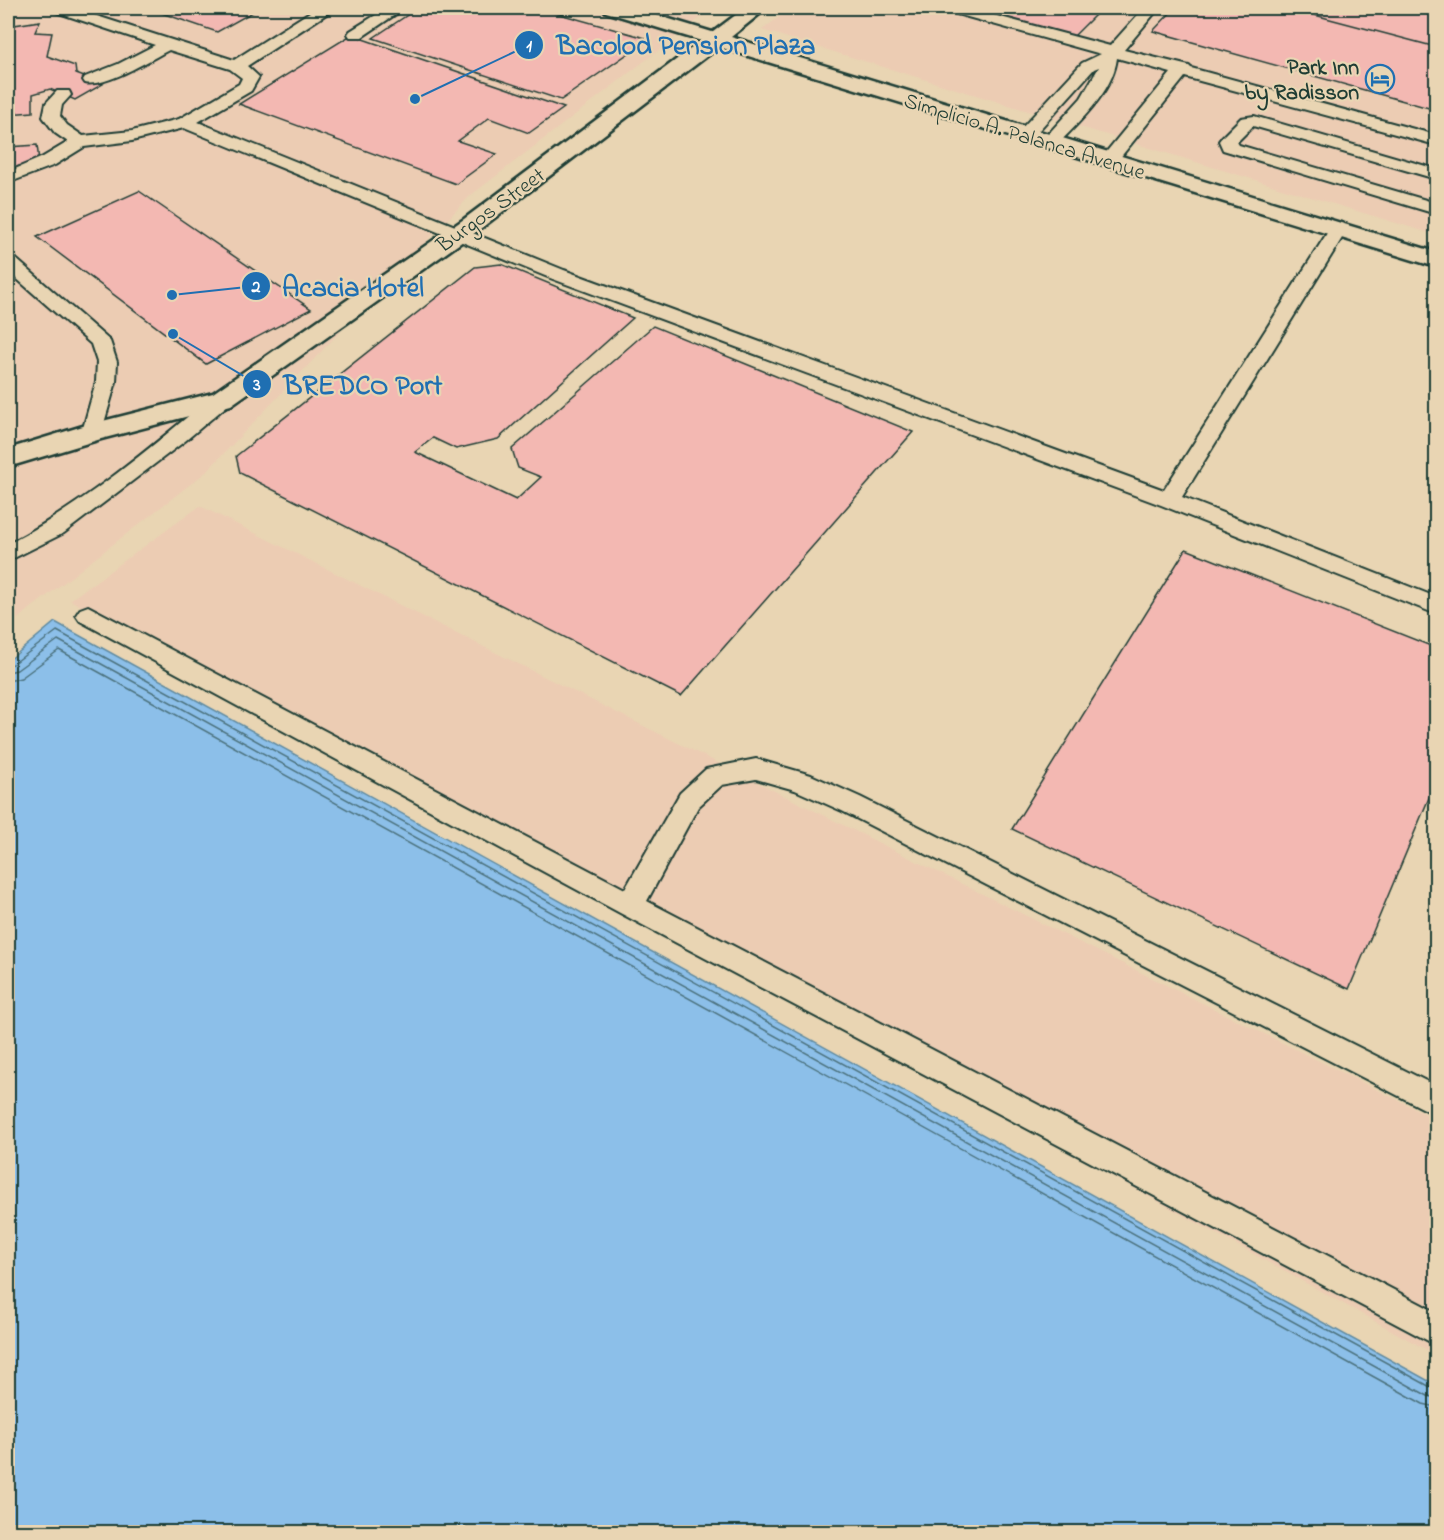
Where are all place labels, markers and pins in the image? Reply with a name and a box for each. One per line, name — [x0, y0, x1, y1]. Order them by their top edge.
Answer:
callout: Bacolod Pension Plaza — [514, 22, 827, 68]
place label: Park Inn by Radisson — [1245, 53, 1359, 111]
hotel icon: Park Inn by Radisson — [1364, 63, 1396, 95]
callout: Acacia Hotel — [241, 263, 436, 309]
callout: BREDCO Port — [242, 361, 455, 407]

